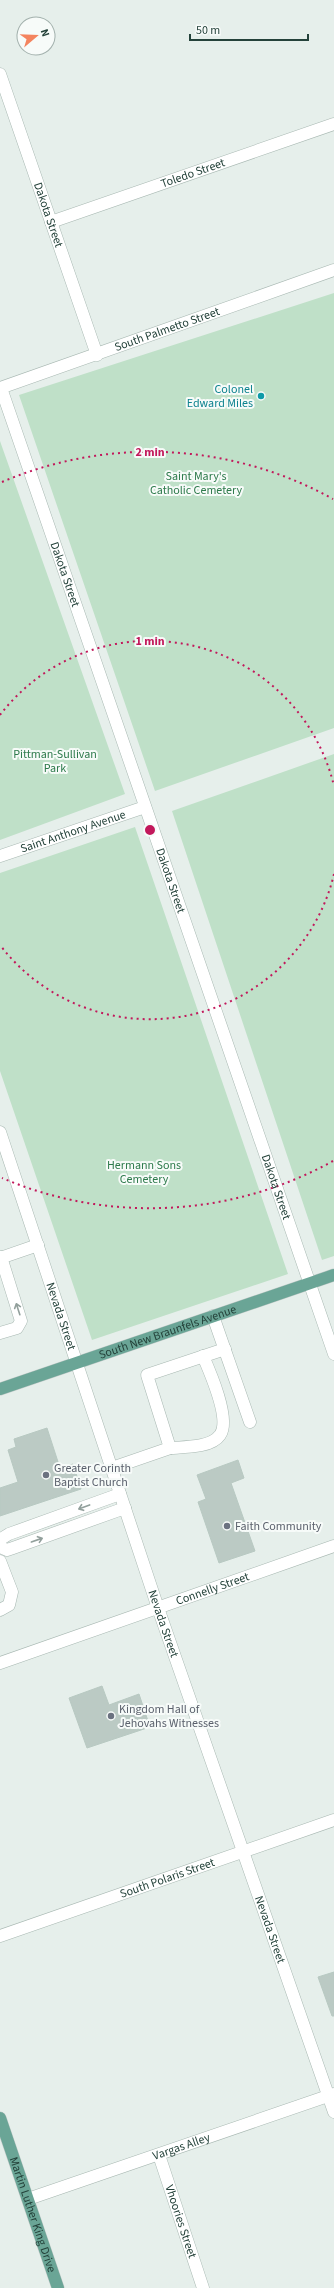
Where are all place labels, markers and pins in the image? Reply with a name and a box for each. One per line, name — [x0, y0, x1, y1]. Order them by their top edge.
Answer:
place label: Colonel Edward Miles — [187, 381, 253, 412]
marker: Colonel Edward Miles — [256, 391, 266, 401]
centre of rings — [143, 823, 157, 837]
place label: Greater Corinth Baptist Church — [54, 1460, 131, 1491]
marker: Greater Corinth Baptist Church — [41, 1470, 51, 1480]
place label: Faith Community — [235, 1518, 322, 1535]
marker: Faith Community — [222, 1521, 232, 1531]
place label: Kingdom Hall of Jehovahs Witnesses — [119, 1701, 219, 1732]
marker: Kingdom Hall of Jehovahs Witnesses — [106, 1711, 116, 1721]

